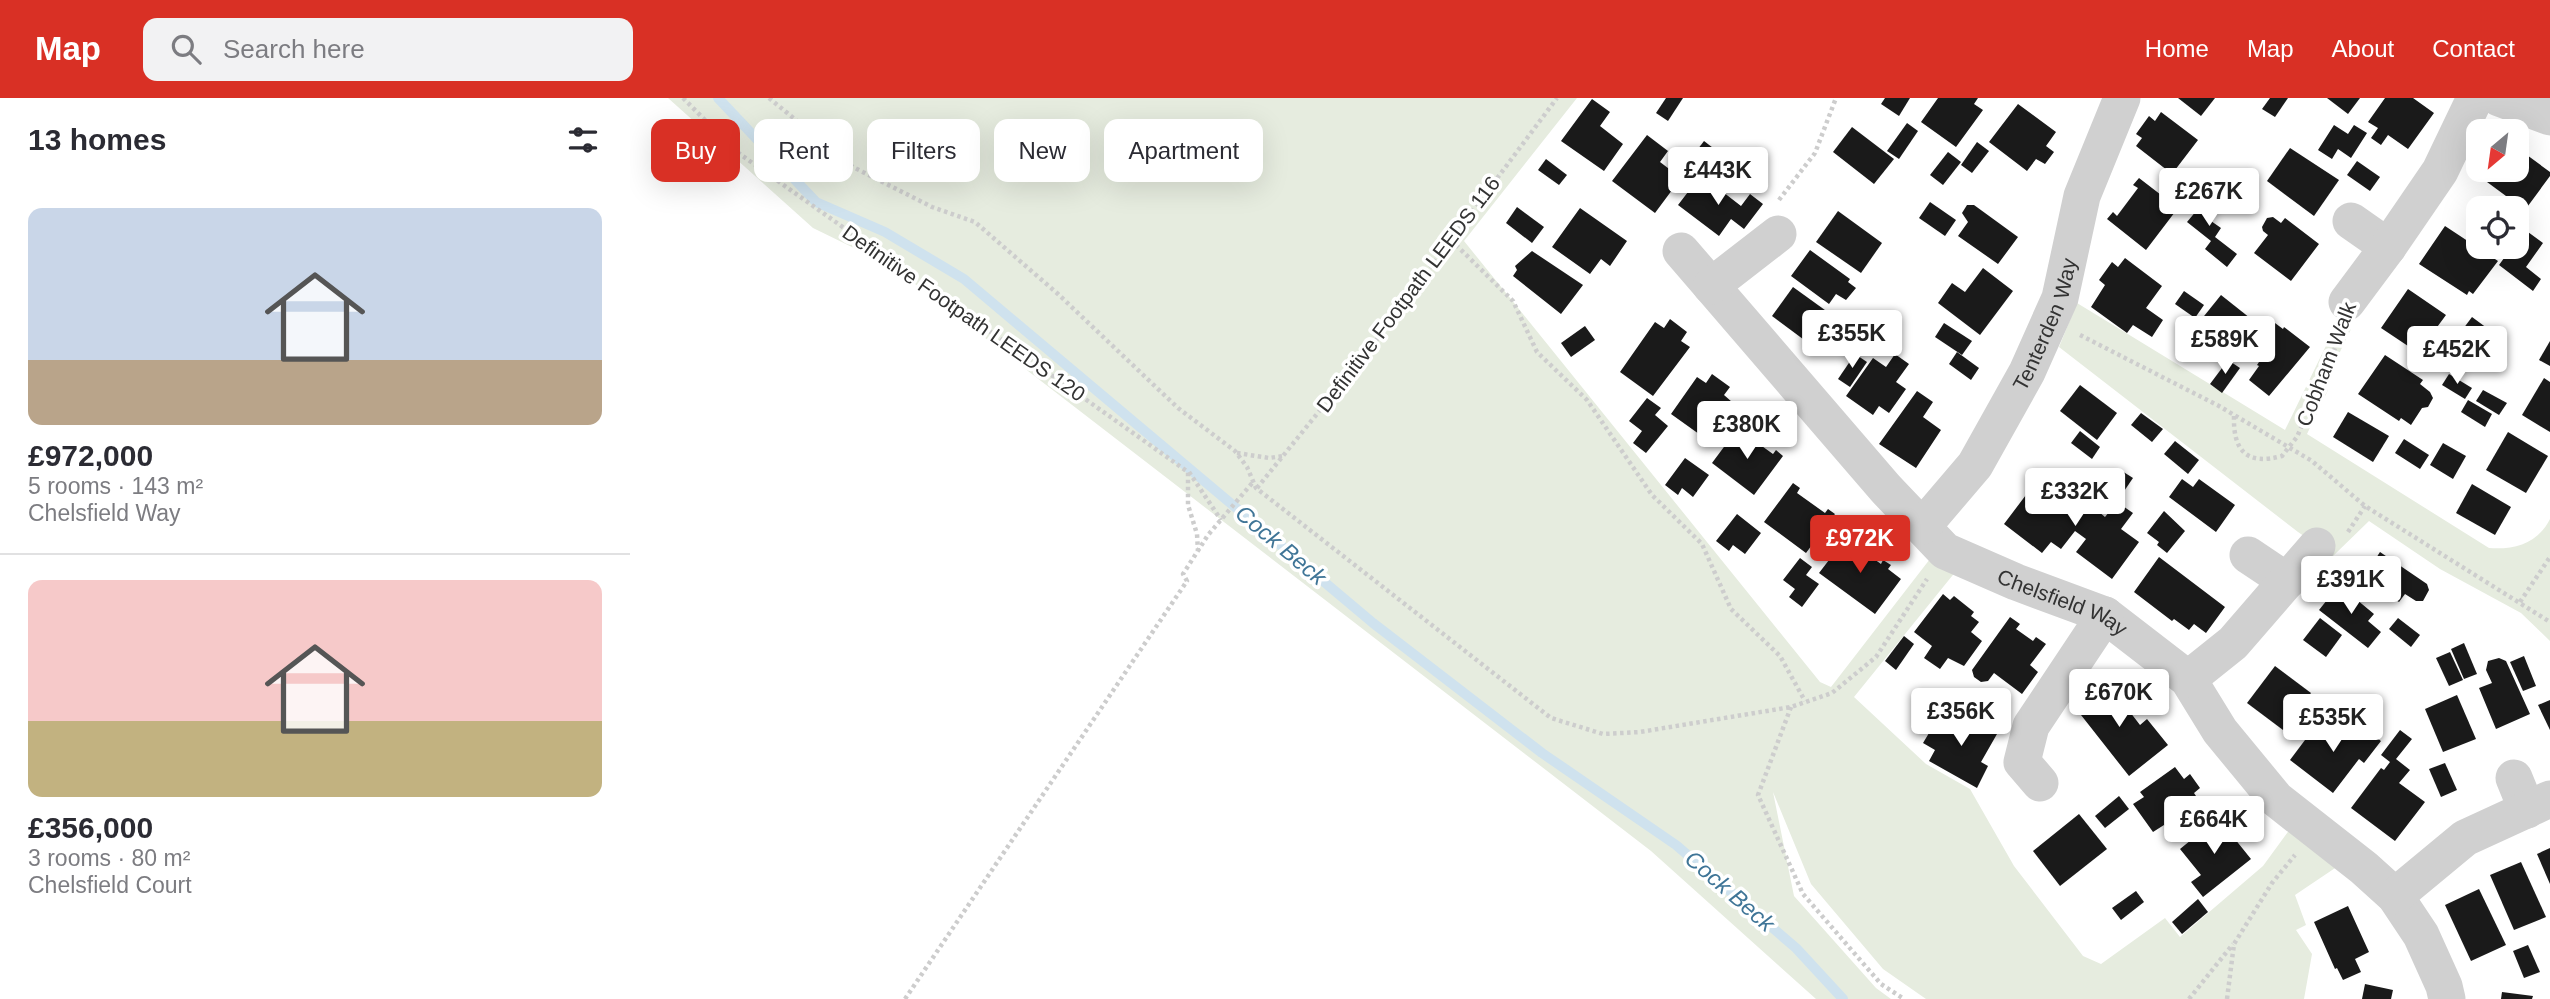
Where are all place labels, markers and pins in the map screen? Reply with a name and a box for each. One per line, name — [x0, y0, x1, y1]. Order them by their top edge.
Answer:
pin: £443K — [1669, 148, 1767, 207]
pin: £267K — [2160, 169, 2258, 228]
pin: £355K — [1803, 310, 1901, 370]
pin: £589K — [2176, 316, 2274, 376]
pin: £452K — [2408, 327, 2506, 386]
pin: £380K — [1698, 402, 1796, 461]
pin: £332K — [2026, 468, 2124, 528]
pin: £972K — [1811, 516, 1909, 575]
pin: £391K — [2302, 556, 2400, 616]
pin: £670K — [2070, 670, 2168, 729]
pin: £356K — [1912, 688, 2010, 748]
pin: £535K — [2284, 694, 2382, 754]
pin: £664K — [2165, 796, 2263, 856]

